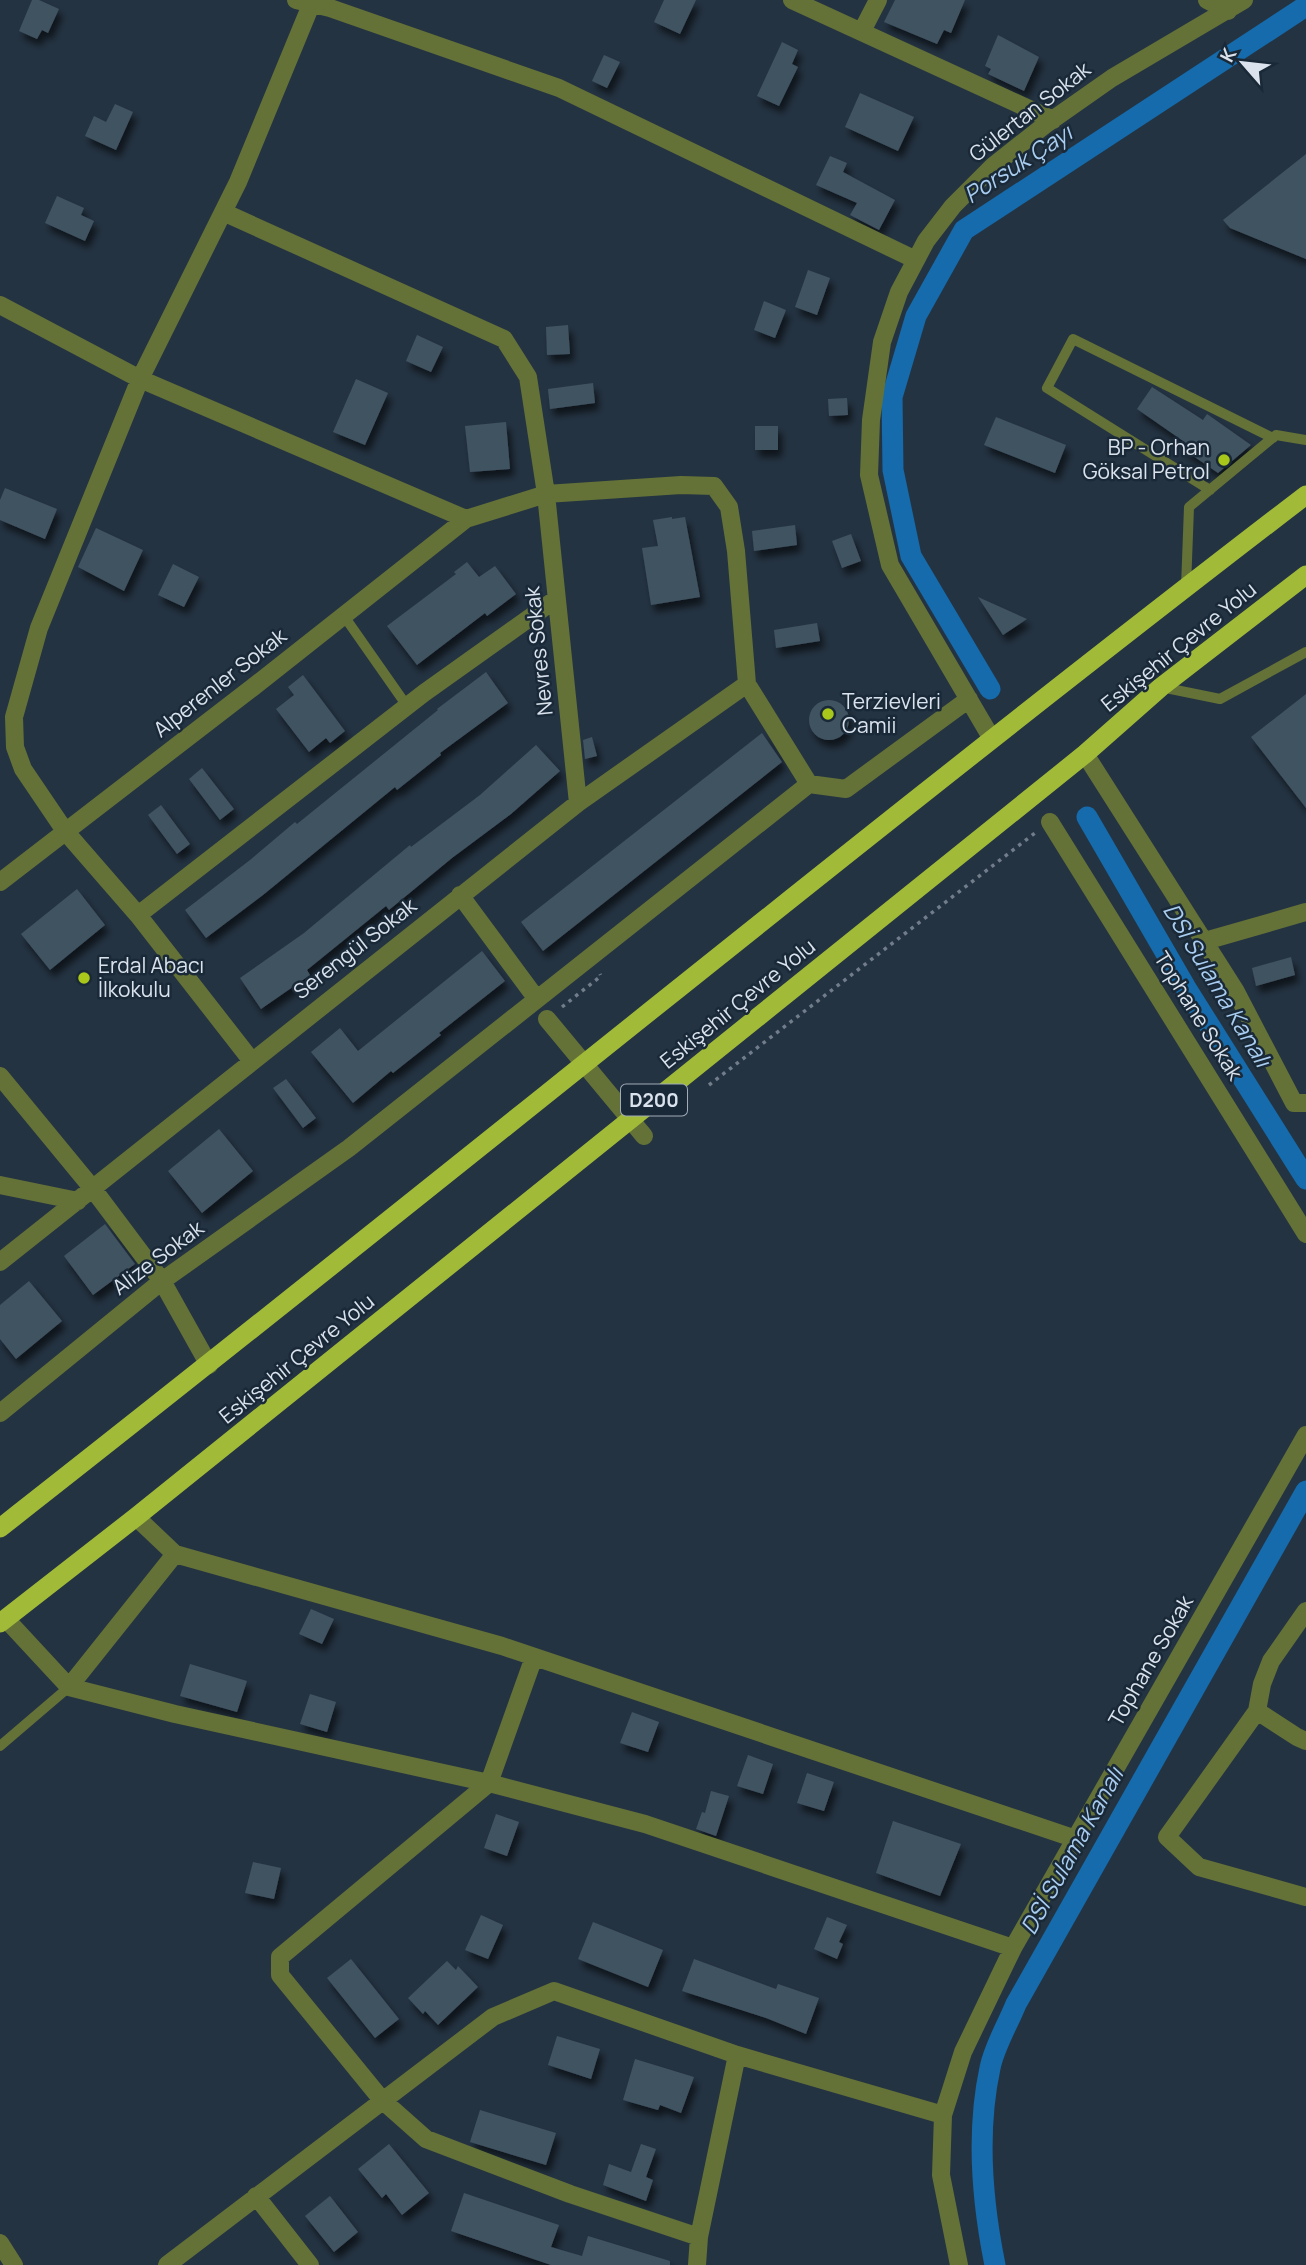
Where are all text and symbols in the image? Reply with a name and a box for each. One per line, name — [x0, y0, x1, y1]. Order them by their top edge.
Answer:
north arrow — [1208, 28, 1278, 98]
text: K — [1214, 43, 1243, 67]
street label: Gülertan Sokak — [963, 55, 1096, 167]
water label: Porsuk Çayı — [957, 115, 1079, 210]
place label: BP - Orhan Göksal Petrol — [1083, 433, 1210, 485]
marker: BP - Orhan Göksal Petrol — [1216, 452, 1232, 468]
street label: Eskişehir Çevre Yolu — [1095, 575, 1262, 718]
street label: Nevres Sokak — [517, 585, 559, 717]
street label: Alperenler Sokak — [147, 621, 292, 743]
place label: Terzievleri Camii — [842, 687, 941, 739]
marker: Terzievleri Camii — [820, 706, 836, 722]
street label: Serengül Sokak — [287, 891, 422, 1005]
water label: DSİ Sulama Kanalı — [1156, 896, 1280, 1074]
street label: Eskişehir Çevre Yolu — [654, 932, 821, 1075]
street label: Tophane Sokak — [1148, 946, 1250, 1086]
place label: Erdal Abacı İlkokulu — [98, 951, 204, 1003]
marker: Erdal Abacı İlkokulu — [76, 970, 92, 986]
road number: D200 — [621, 1084, 687, 1116]
street label: Alize Sokak — [106, 1213, 209, 1301]
street label: Eskişehir Çevre Yolu — [213, 1287, 380, 1430]
street label: Tophane Sokak — [1101, 1590, 1199, 1731]
water label: DSİ Sulama Kanalı — [1012, 1760, 1131, 1940]

